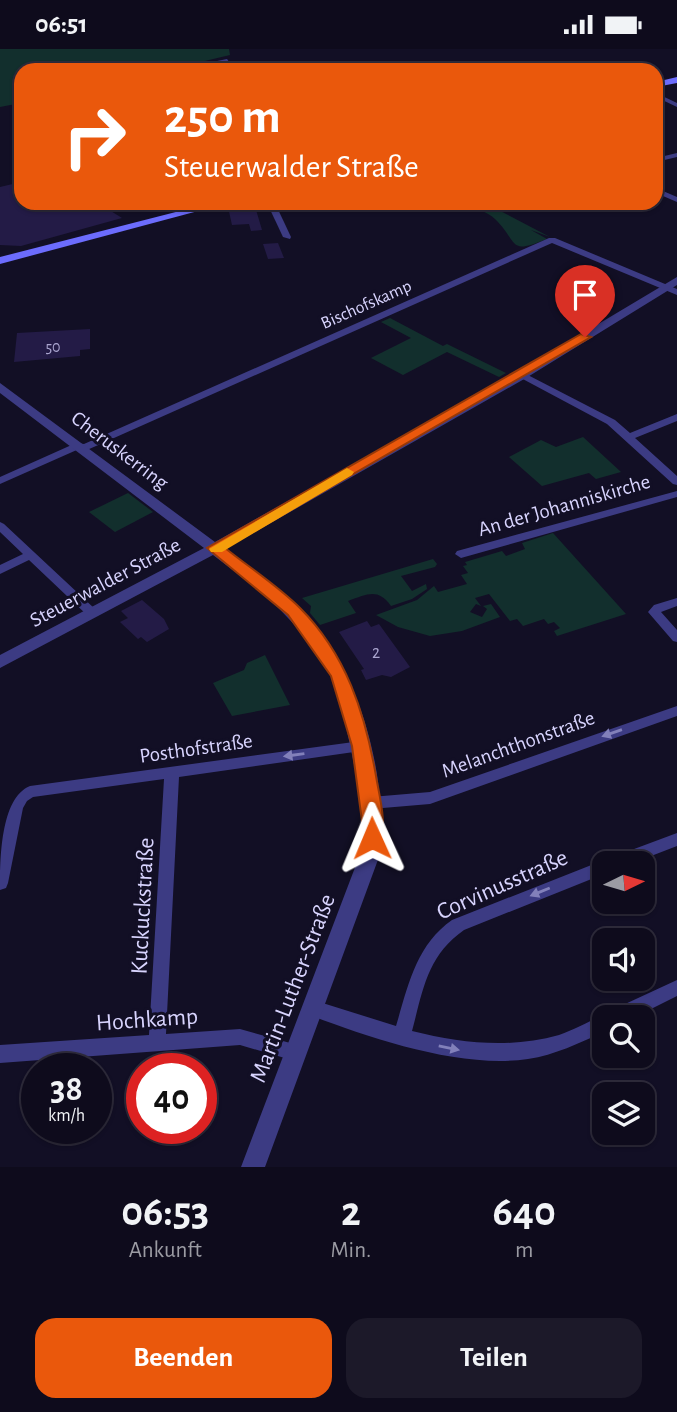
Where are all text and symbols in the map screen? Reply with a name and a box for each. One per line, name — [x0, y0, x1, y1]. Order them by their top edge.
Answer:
text: 06:51 — [35, 11, 88, 37]
icon: right — [49, 91, 140, 182]
text: 250 m — [164, 93, 281, 142]
text: Steuerwalder Straße — [164, 151, 419, 183]
pin — [555, 265, 615, 337]
icon: arrive — [566, 276, 604, 314]
street label: Bischofskamp — [318, 277, 414, 333]
house number: 50 — [45, 339, 61, 355]
street label: Cheruskerring — [67, 407, 173, 494]
street label: An der Johanniskirche — [476, 471, 653, 540]
street label: Steuerwalder Straße — [27, 534, 184, 631]
house number: 2 — [372, 644, 380, 662]
street label: Melanchthonstraße — [439, 707, 597, 782]
one-way arrow — [602, 728, 623, 739]
street label: Posthofstraße — [138, 730, 254, 767]
one-way arrow — [283, 750, 305, 761]
position arrow — [335, 801, 409, 875]
street label: Kuckuckstraße — [127, 837, 159, 975]
street label: Corvinusstraße — [433, 845, 571, 924]
north arrow — [592, 851, 654, 913]
map controls — [592, 851, 655, 1145]
one-way arrow — [530, 887, 551, 898]
street label: Martin-Luther-Straße — [246, 891, 340, 1086]
button: sound — [592, 928, 655, 991]
street label: Hochkamp — [95, 1004, 199, 1036]
button: search — [592, 1005, 655, 1068]
one-way arrow — [438, 1043, 460, 1054]
speed limit sign: 40 — [126, 1053, 217, 1144]
text: 38 — [50, 1072, 83, 1107]
button: layers — [592, 1082, 655, 1145]
text: km/h — [48, 1107, 85, 1125]
text: 06:53 — [121, 1191, 209, 1233]
text: 2 — [341, 1191, 361, 1233]
text: 640 — [492, 1191, 556, 1233]
text: Ankunft — [129, 1239, 202, 1262]
text: Min. — [330, 1239, 371, 1262]
text: m — [515, 1239, 533, 1262]
button: Beenden — [35, 1318, 332, 1398]
button: Teilen — [346, 1318, 642, 1398]

